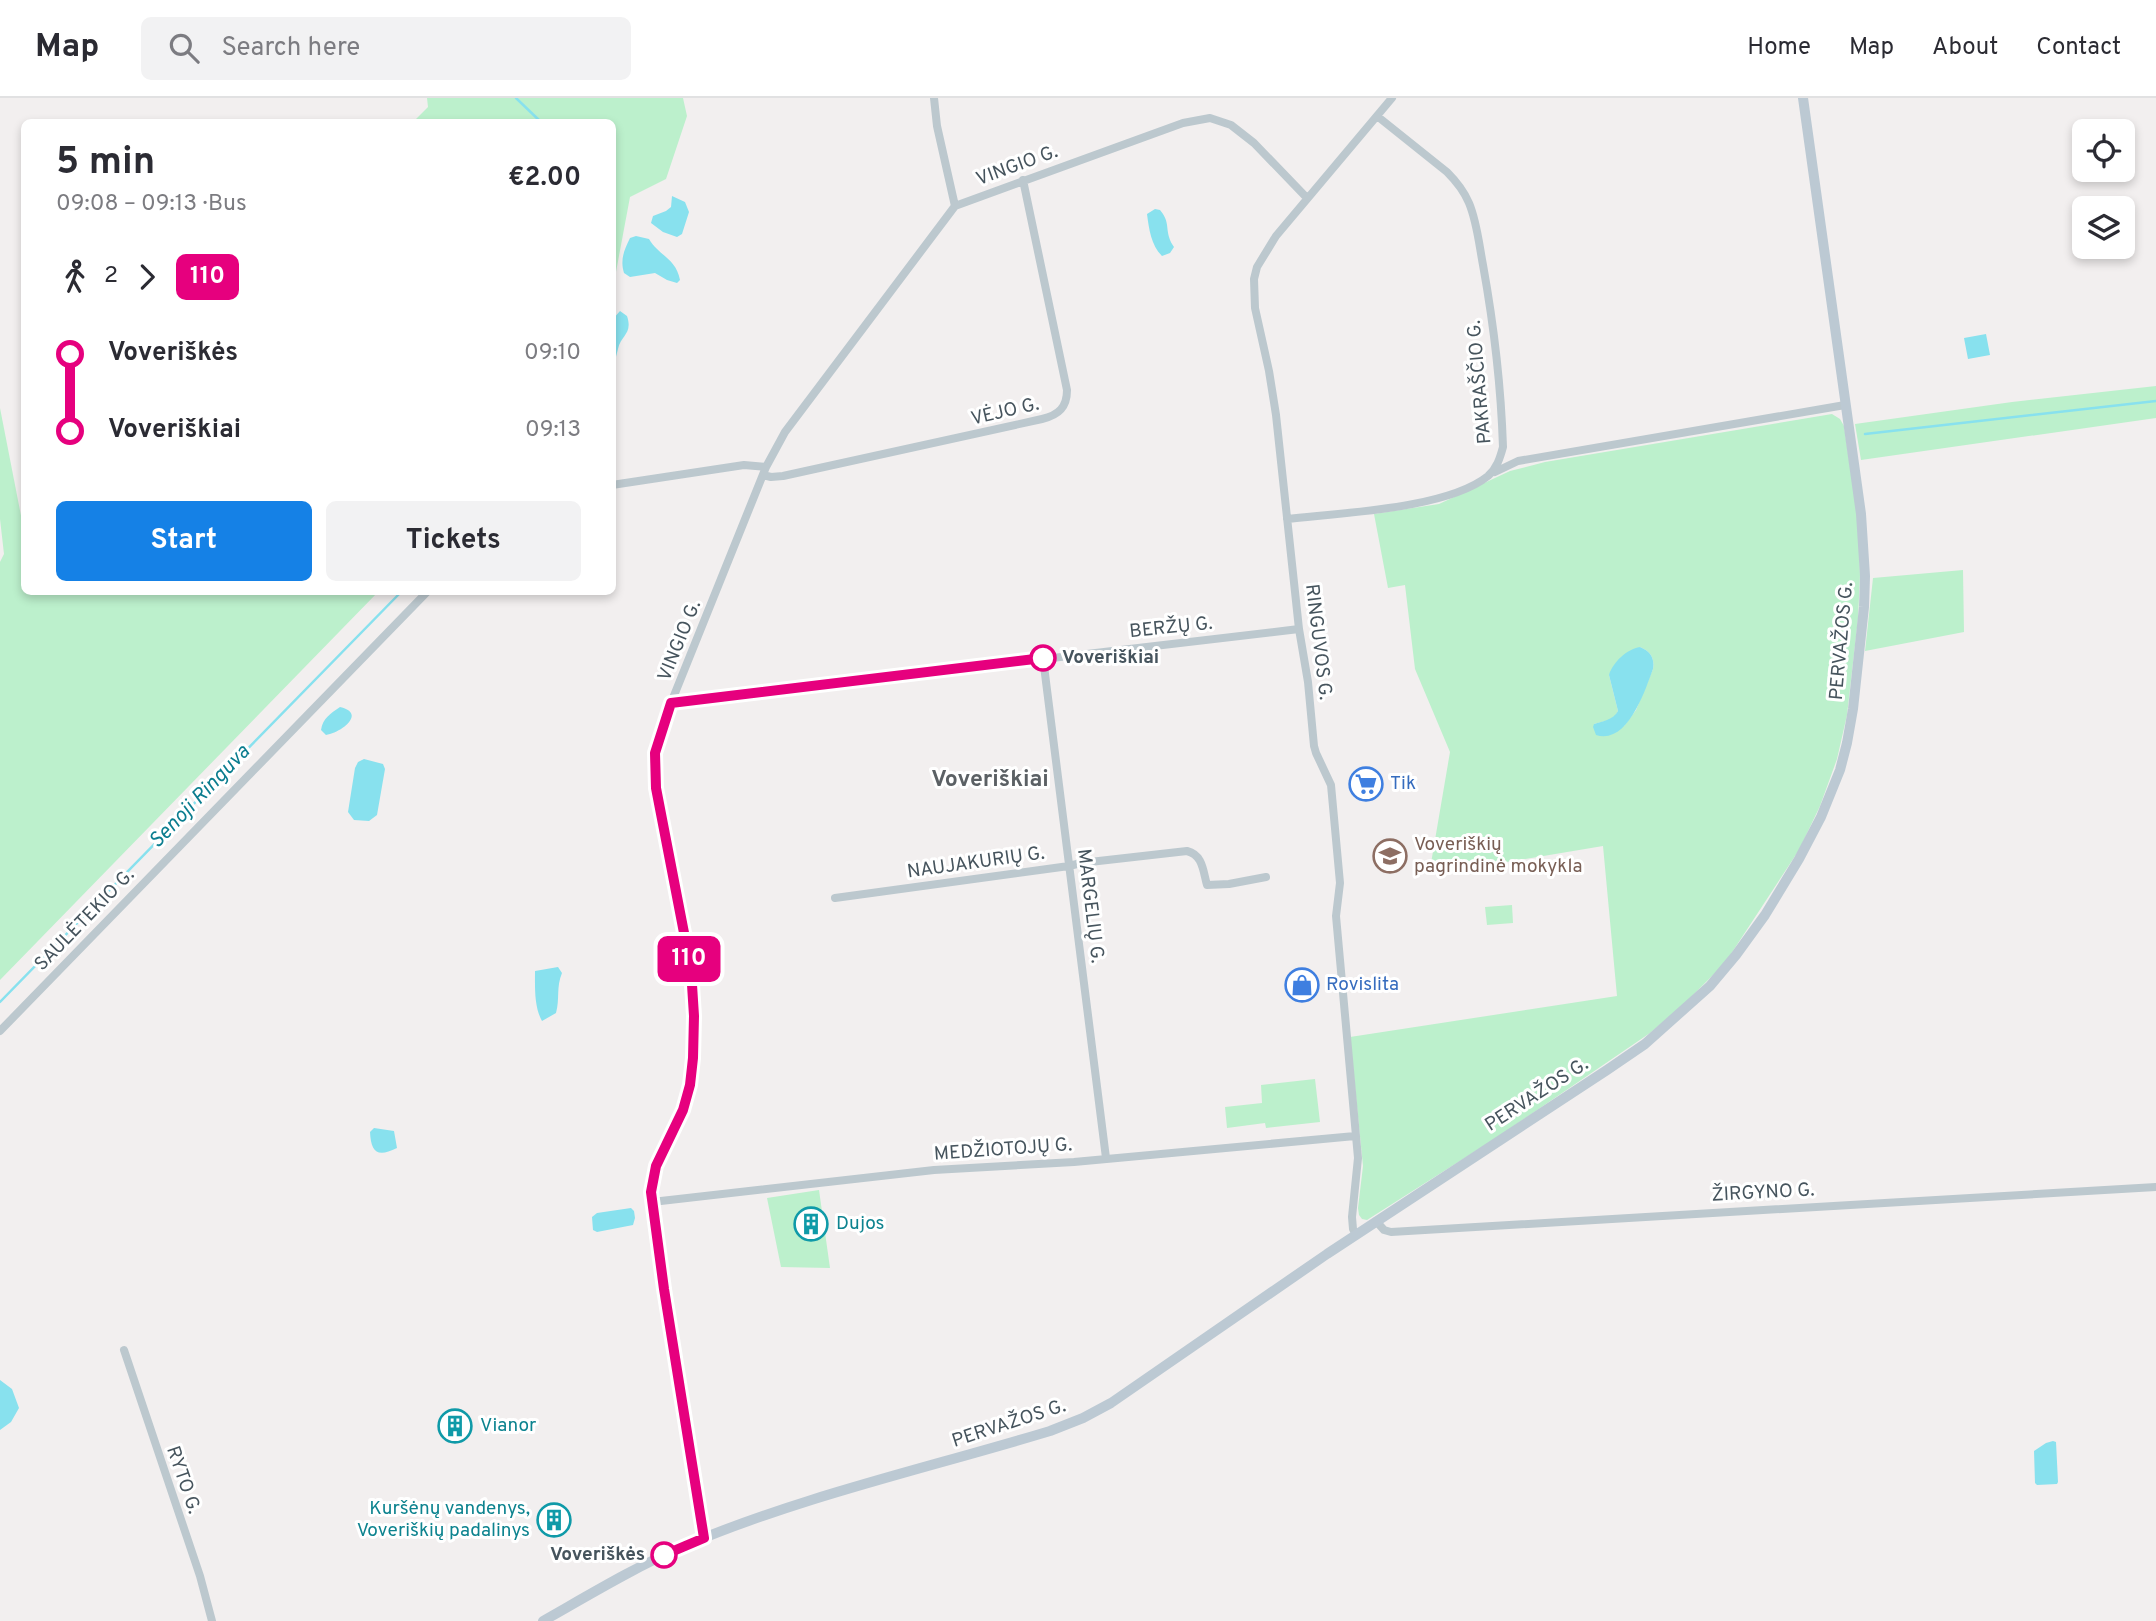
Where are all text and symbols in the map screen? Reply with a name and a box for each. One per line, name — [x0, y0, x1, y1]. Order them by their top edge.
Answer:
search box — [141, 17, 631, 80]
text: Map — [35, 27, 99, 69]
icon: search — [165, 29, 203, 67]
text: Search here — [221, 32, 360, 65]
text: Home — [1747, 33, 1811, 63]
text: Map — [1849, 33, 1894, 63]
text: About — [1932, 33, 1998, 63]
text: Contact — [2036, 33, 2121, 63]
map controls — [2072, 119, 2135, 259]
button: locate — [2072, 119, 2135, 182]
text: 5 min — [56, 139, 155, 188]
street label: VINGIO G. — [973, 140, 1061, 192]
text: €2.00 — [508, 162, 581, 195]
text: 09:08 – 09:13 · Bus — [56, 190, 247, 219]
button: layers — [2072, 196, 2135, 259]
icon: walk — [56, 258, 94, 296]
icon: forward — [128, 258, 166, 296]
text: 2 — [104, 262, 118, 291]
text: 110 — [190, 262, 225, 292]
street label: PAKRAŠČIO G. — [1462, 319, 1497, 445]
text: Voveriškės — [108, 337, 238, 370]
text: 09:10 — [524, 339, 581, 368]
street label: VĖJO G. — [968, 392, 1041, 431]
text: Voveriškiai — [108, 414, 241, 447]
text: 09:13 — [525, 416, 581, 445]
button: Start — [56, 501, 312, 581]
button: Tickets — [326, 501, 581, 581]
street label: PERVAŽOS G. — [1824, 581, 1859, 701]
street label: RINGUVOS G. — [1299, 583, 1337, 701]
street label: VINGIO G. — [653, 597, 707, 685]
street label: BERŽŲ G. — [1128, 611, 1214, 644]
marker: Voveriškiai — [1030, 645, 1056, 671]
place label: Voveriškiai — [1062, 646, 1159, 670]
water label: Senoji Ringuva — [144, 739, 256, 855]
supermarket icon: Tik — [1347, 765, 1385, 803]
district label: Voveriškiai — [931, 766, 1049, 795]
place label: Tik — [1390, 772, 1416, 796]
place label: Voveriškių pagrindinė mokykla — [1414, 833, 1582, 879]
school or university icon: Voveriškių pagrindinė mokykla — [1371, 837, 1409, 875]
street label: NAUJAKURIŲ G. — [906, 841, 1046, 885]
street label: MARGELIŲ G. — [1071, 847, 1109, 965]
street label: SAULĖTEKIO G. — [29, 863, 140, 976]
line badge: 110 — [649, 936, 729, 982]
text: 110 — [672, 944, 706, 974]
shop icon: Rovislita — [1283, 966, 1321, 1004]
place label: Rovislita — [1326, 973, 1399, 997]
street label: PERVAŽOS G. — [1480, 1052, 1593, 1137]
street label: MEDŽIOTOJŲ G. — [933, 1132, 1073, 1167]
street label: ŽIRGYNO G. — [1711, 1177, 1815, 1208]
building icon: Dujos — [792, 1205, 830, 1243]
place label: Dujos — [836, 1212, 884, 1236]
street label: PERVAŽOS G. — [949, 1393, 1069, 1454]
building icon: Vianor — [436, 1407, 474, 1445]
place label: Vianor — [480, 1414, 537, 1438]
street label: RYTO G. — [160, 1443, 206, 1517]
place label: Kuršėnų vandenys, Voveriškių padalinys — [357, 1497, 530, 1543]
building icon: Kuršėnų vandenys, Voveriškių padalinys — [535, 1501, 573, 1539]
marker: Voveriškės — [651, 1542, 677, 1568]
place label: Voveriškės — [550, 1543, 645, 1567]

